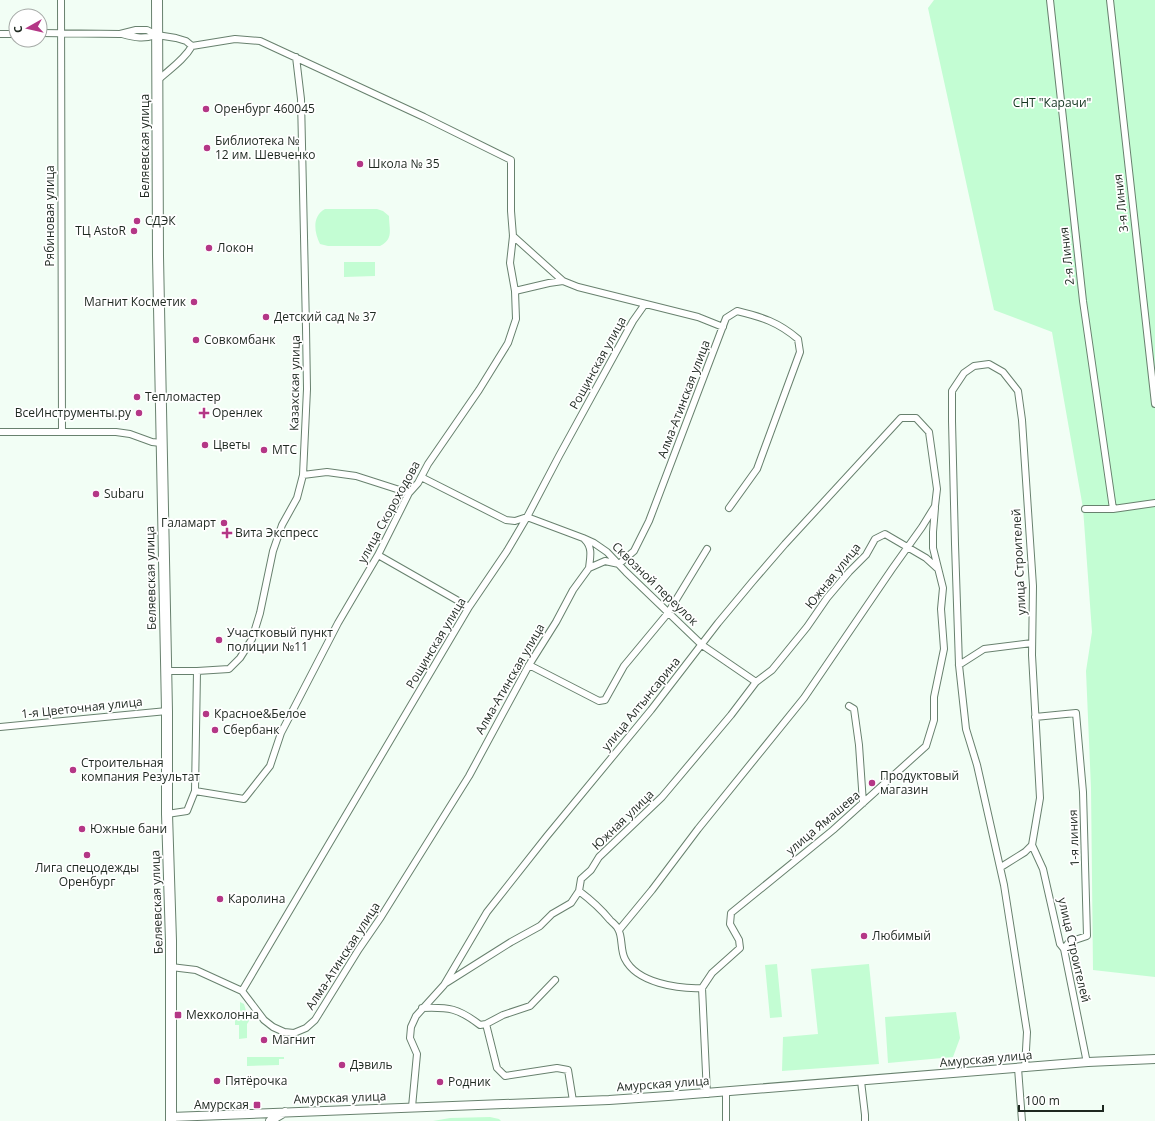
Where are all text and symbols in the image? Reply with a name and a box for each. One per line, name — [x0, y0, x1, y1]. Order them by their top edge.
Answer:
north arrow — [8, 8, 48, 48]
text: С — [10, 25, 26, 34]
street label: Беляевская улица — [136, 94, 153, 198]
park label: СНТ "Карачи" — [1013, 94, 1091, 111]
place label: Оренбург 460045 — [214, 100, 315, 117]
marker: Оренбург 460045 — [201, 104, 211, 114]
place label: Библиотека № 12 им. Шевченко — [215, 132, 316, 163]
marker: Библиотека № 12 им. Шевченко — [202, 143, 212, 153]
place label: Школа № 35 — [368, 155, 440, 172]
marker: Школа № 35 — [355, 159, 365, 169]
street label: Рябиновая улица — [41, 165, 58, 267]
street label: 3-я Линия — [1109, 173, 1132, 233]
place label: СДЭК — [145, 212, 176, 229]
marker: СДЭК — [132, 216, 142, 226]
place label: ТЦ AstoR — [75, 222, 127, 239]
marker: ТЦ AstoR — [129, 226, 139, 236]
street label: 2-я Линия — [1055, 226, 1078, 286]
place label: Локон — [217, 239, 254, 256]
marker: Локон — [204, 243, 214, 253]
place label: Магнит Косметик — [84, 293, 187, 310]
marker: Магнит Косметик — [189, 297, 199, 307]
place label: Детский сад № 37 — [274, 308, 377, 325]
marker: Детский сад № 37 — [261, 312, 271, 322]
street label: Рощинская улица — [565, 313, 630, 412]
place label: Совкомбанк — [204, 331, 276, 348]
marker: Совкомбанк — [191, 335, 201, 345]
street label: Казахская улица — [285, 335, 304, 431]
street label: Алма-Атинская улица — [653, 337, 714, 460]
place label: Тепломастер — [145, 388, 221, 405]
marker: Тепломастер — [132, 392, 142, 402]
place label: ВсеИнструменты.ру — [15, 404, 132, 421]
place label: Оренлек — [212, 404, 264, 421]
marker: ВсеИнструменты.ру — [134, 408, 144, 418]
marker: Оренлек — [199, 408, 209, 418]
place label: Цветы — [213, 436, 250, 453]
marker: Цветы — [200, 440, 210, 450]
place label: МТС — [272, 441, 297, 458]
marker: МТС — [259, 445, 269, 455]
street label: улица Скороходова — [353, 458, 424, 566]
place label: Subaru — [104, 485, 144, 502]
marker: Subaru — [91, 489, 101, 499]
street label: улица Строителей — [1007, 508, 1030, 616]
place label: Галамарт — [161, 514, 216, 531]
marker: Галамарт — [219, 518, 229, 528]
place label: Вита Экспресс — [235, 524, 319, 541]
street label: Беляевская улица — [141, 526, 160, 630]
marker: Вита Экспресс — [222, 528, 232, 538]
street label: Сквозной переулок — [609, 538, 703, 630]
street label: Южная улица — [801, 539, 864, 612]
street label: Рощинская улица — [402, 594, 470, 691]
street label: Алма-Атинская улица — [471, 620, 548, 737]
place label: Участковый пункт полиции №11 — [227, 624, 333, 655]
marker: Участковый пункт полиции №11 — [214, 635, 224, 645]
street label: улица Алтынсарина — [597, 653, 684, 754]
street label: 1-я Цветочная улица — [20, 693, 143, 722]
place label: Красное&Белое — [214, 705, 307, 722]
marker: Красное&Белое — [201, 709, 211, 719]
place label: Сбербанк — [223, 721, 280, 738]
marker: Сбербанк — [210, 725, 220, 735]
place label: Строительная компания Результат — [81, 754, 200, 785]
marker: Строительная компания Результат — [68, 765, 78, 775]
place label: Продуктовый магазин — [880, 767, 959, 798]
marker: Продуктовый магазин — [867, 778, 877, 788]
street label: Южная улица — [588, 786, 657, 854]
street label: улица Ямашева — [782, 787, 863, 859]
street label: 1-я линия — [1064, 809, 1083, 867]
place label: Южные бани — [90, 820, 167, 837]
marker: Южные бани — [77, 824, 87, 834]
marker: Лига спецодежды Оренбург — [82, 850, 92, 860]
street label: Беляевская улица — [146, 850, 167, 954]
place label: Лига спецодежды Оренбург — [35, 859, 139, 890]
place label: Каролина — [228, 890, 285, 907]
marker: Каролина — [215, 894, 225, 904]
street label: улица Строителей — [1054, 896, 1095, 1004]
street label: Алма-Атинская улица — [301, 899, 384, 1013]
place label: Любимый — [872, 927, 931, 944]
marker: Любимый — [859, 931, 869, 941]
place label: Мехколонна — [186, 1006, 259, 1023]
marker: Мехколонна — [173, 1010, 183, 1020]
place label: Магнит — [272, 1031, 316, 1048]
marker: Магнит — [259, 1035, 269, 1045]
street label: Амурская улица — [939, 1046, 1033, 1071]
place label: Дэвиль — [350, 1056, 393, 1073]
marker: Дэвиль — [337, 1060, 347, 1070]
place label: Пятёрочка — [225, 1072, 287, 1089]
street label: Амурская улица — [616, 1072, 710, 1095]
place label: Родник — [448, 1073, 492, 1090]
marker: Пятёрочка — [212, 1076, 222, 1086]
marker: Родник — [435, 1077, 445, 1087]
street label: Амурская улица — [293, 1087, 387, 1108]
scale bar — [1019, 1087, 1103, 1113]
text: 100 m — [1025, 1092, 1060, 1109]
place label: Амурская — [194, 1096, 249, 1113]
marker: Амурская — [252, 1100, 262, 1110]

